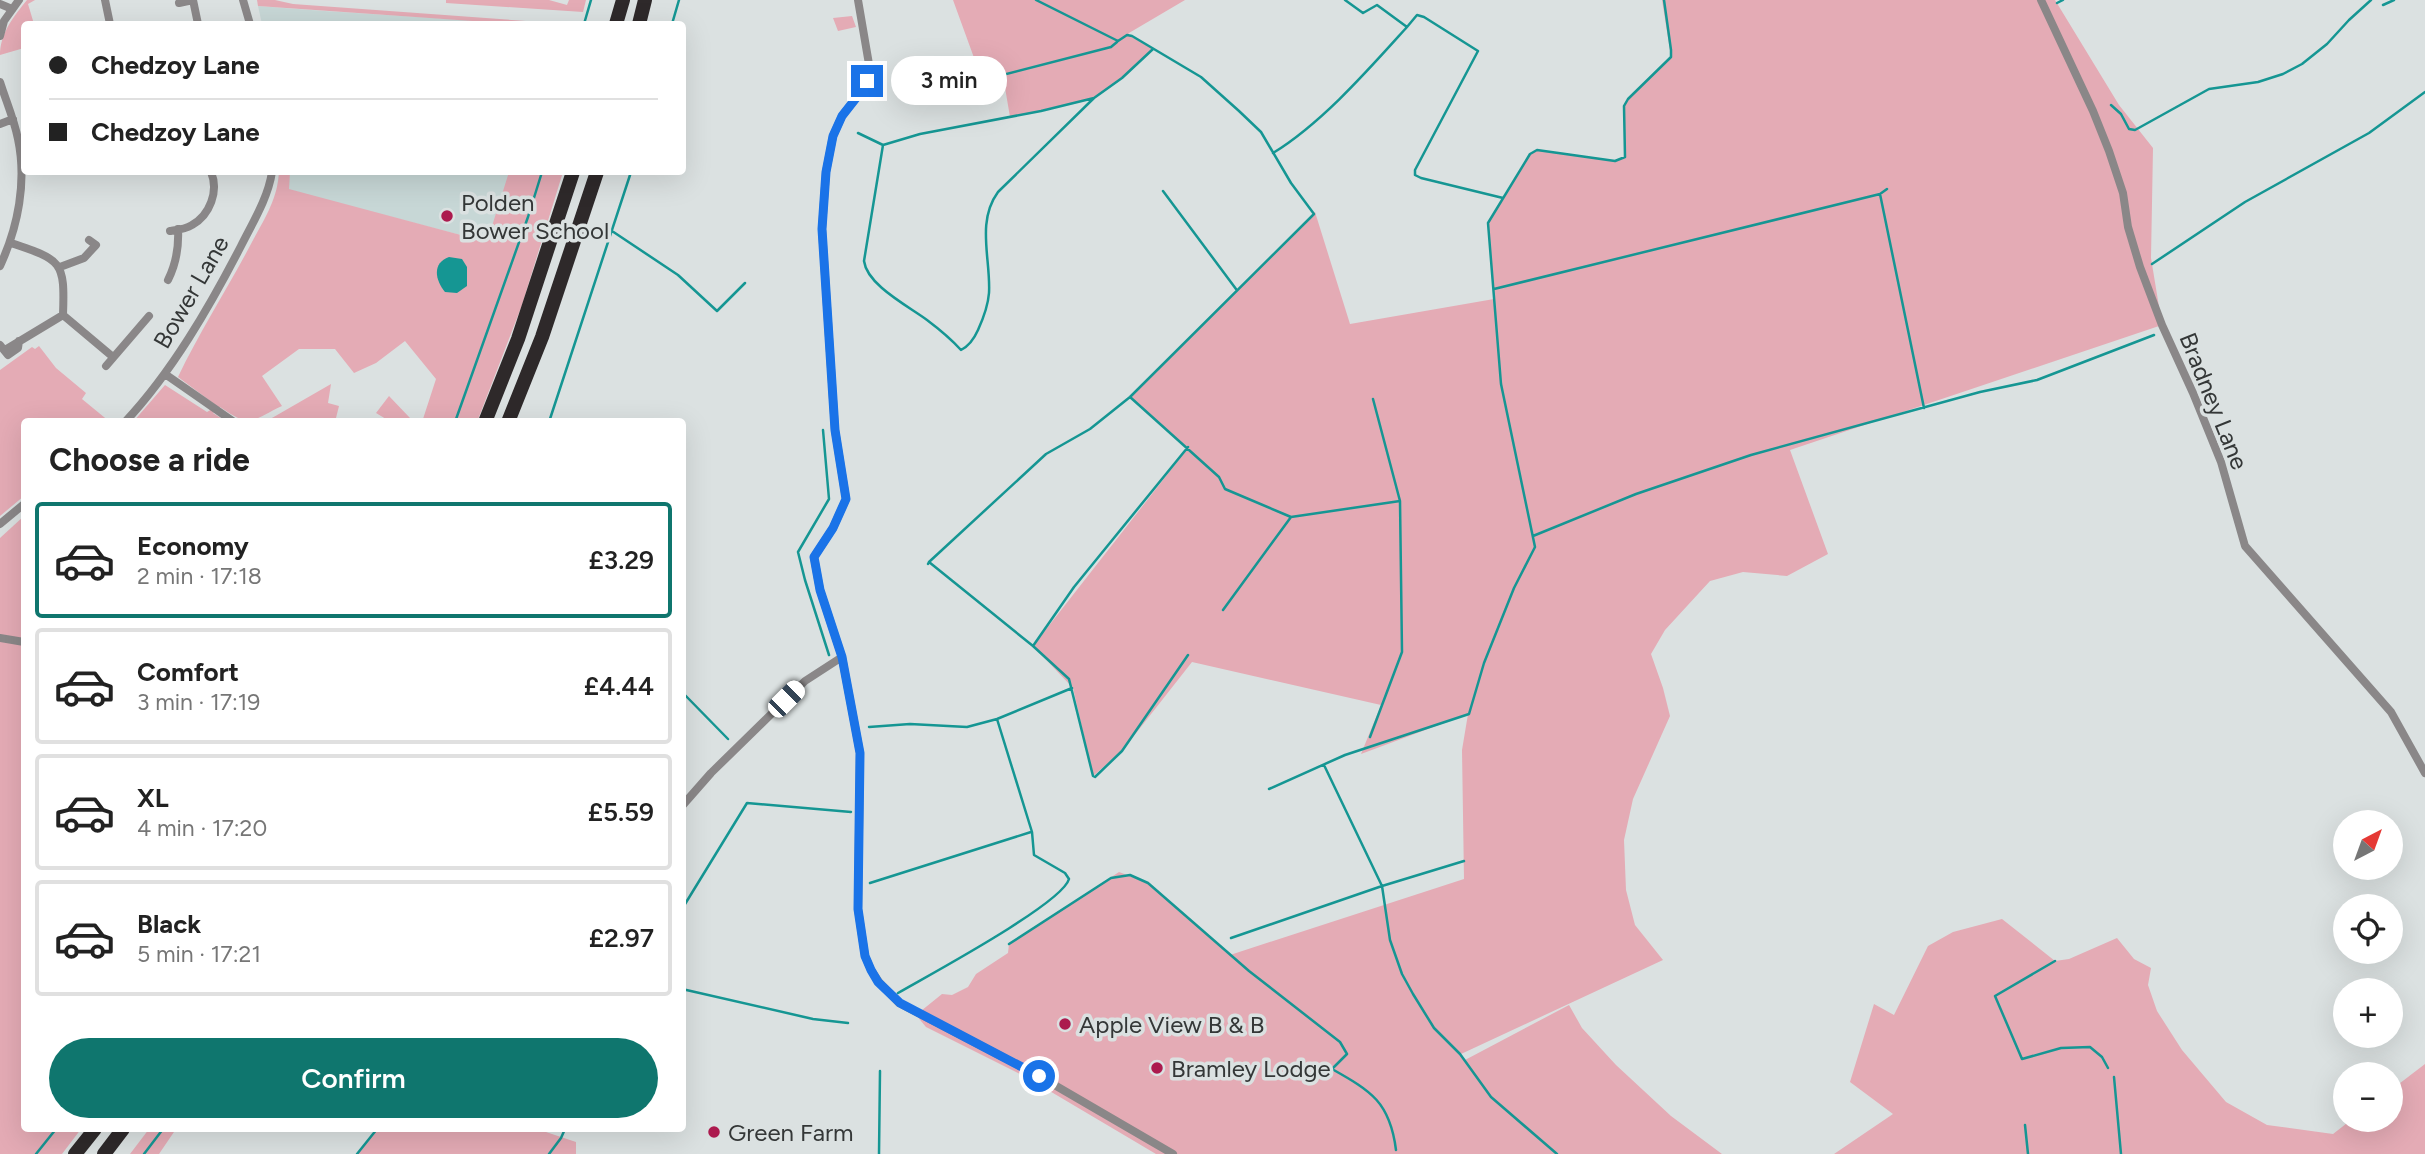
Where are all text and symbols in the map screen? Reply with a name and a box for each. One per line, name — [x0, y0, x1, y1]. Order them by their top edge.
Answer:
text: Chedzoy Lane — [91, 49, 260, 81]
callout: 3 min — [892, 56, 1007, 106]
route end — [851, 65, 883, 97]
text: 3 min — [921, 66, 977, 94]
text: Chedzoy Lane — [91, 116, 260, 148]
place label: Polden Bower School — [461, 188, 609, 245]
marker: Polden Bower School — [439, 208, 455, 224]
street label: Bower Lane — [147, 231, 235, 353]
street label: Bradney Lane — [2173, 328, 2255, 474]
text: Choose a ride — [49, 441, 250, 479]
icon: car — [53, 529, 116, 592]
text: Economy — [137, 530, 249, 562]
text: £3.29 — [589, 544, 654, 576]
text: 2 min · 17:18 — [137, 562, 262, 590]
icon: car — [53, 655, 116, 718]
text: Comfort — [137, 656, 239, 688]
text: £4.44 — [584, 670, 654, 702]
car — [764, 677, 809, 721]
text: 3 min · 17:19 — [137, 688, 260, 716]
icon: car — [53, 781, 116, 844]
text: XL — [137, 782, 169, 814]
text: £5.59 — [588, 796, 654, 828]
north arrow — [2333, 810, 2403, 880]
map controls — [2333, 810, 2403, 1132]
text: 4 min · 17:20 — [137, 814, 267, 842]
button: locate — [2333, 894, 2403, 964]
icon: car — [53, 907, 116, 970]
text: Black — [137, 908, 201, 940]
text: £2.97 — [589, 922, 654, 954]
text: 5 min · 17:21 — [137, 940, 261, 968]
button: + — [2333, 978, 2403, 1048]
place label: Apple View B & B — [1079, 1010, 1264, 1039]
marker: Apple View B & B — [1057, 1016, 1073, 1032]
button: Confirm — [49, 1038, 658, 1118]
place label: Bramley Lodge — [1171, 1054, 1331, 1083]
route start — [1023, 1060, 1055, 1092]
marker: Bramley Lodge — [1149, 1060, 1165, 1076]
button: − — [2333, 1062, 2403, 1132]
place label: Green Farm — [728, 1118, 854, 1147]
marker: Green Farm — [706, 1124, 722, 1140]

